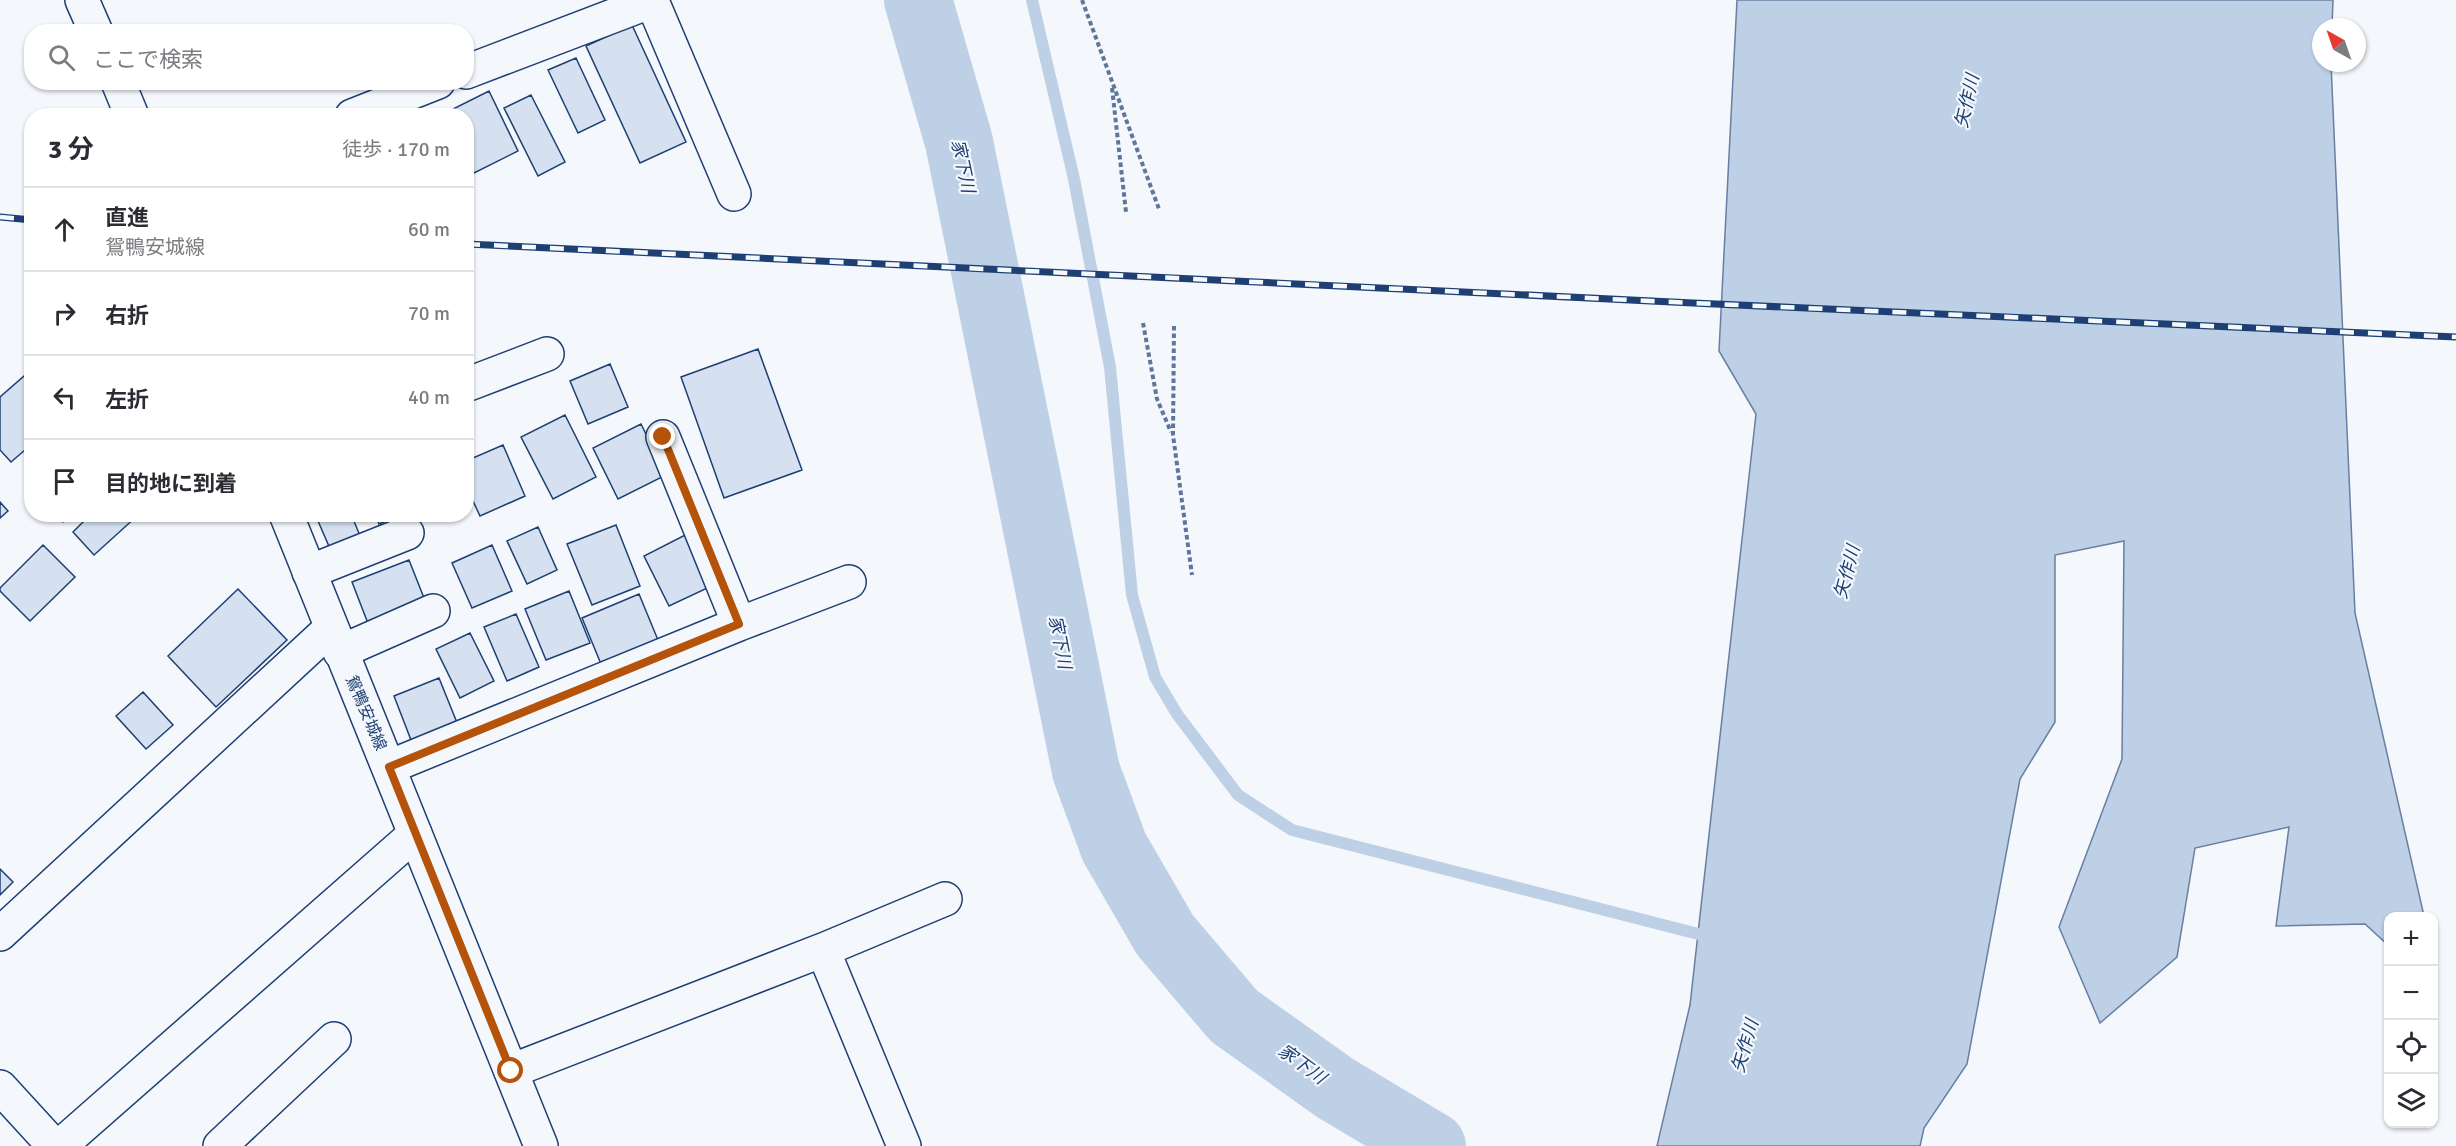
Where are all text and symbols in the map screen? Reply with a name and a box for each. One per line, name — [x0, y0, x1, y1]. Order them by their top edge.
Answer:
north arrow — [2312, 18, 2366, 72]
search box — [24, 24, 474, 90]
icon: search — [45, 41, 78, 74]
text: ここで検索 — [93, 46, 203, 73]
water label: 矢作川 — [1950, 70, 1984, 130]
text: 3 分 — [48, 134, 94, 166]
text: 徒歩 · 170 m — [342, 137, 450, 162]
water label: 家下川 — [947, 137, 980, 197]
text: 直進 — [105, 204, 149, 231]
icon: ahead — [48, 213, 81, 246]
text: 60 m — [408, 217, 450, 242]
text: 鴛鴨安城線 — [105, 235, 205, 260]
icon: right — [48, 297, 81, 330]
text: 70 m — [408, 301, 450, 326]
text: 右折 — [105, 302, 149, 329]
icon: left — [48, 381, 81, 414]
text: 40 m — [408, 385, 450, 410]
text: 左折 — [105, 386, 149, 413]
route end — [649, 423, 675, 449]
icon: arrive — [48, 465, 81, 498]
text: 目的地に到着 — [105, 470, 237, 497]
water label: 矢作川 — [1829, 541, 1865, 601]
water label: 家下川 — [1044, 613, 1076, 673]
street label: 鴛鴨安城線 — [341, 672, 391, 754]
map controls — [2384, 912, 2438, 1128]
button: + — [2384, 912, 2438, 966]
button: − — [2384, 966, 2438, 1020]
water label: 矢作川 — [1727, 1015, 1764, 1075]
button: locate — [2384, 1020, 2438, 1074]
water label: 家下川 — [1274, 1039, 1332, 1090]
route start — [497, 1057, 523, 1083]
button: layers — [2384, 1074, 2438, 1128]

